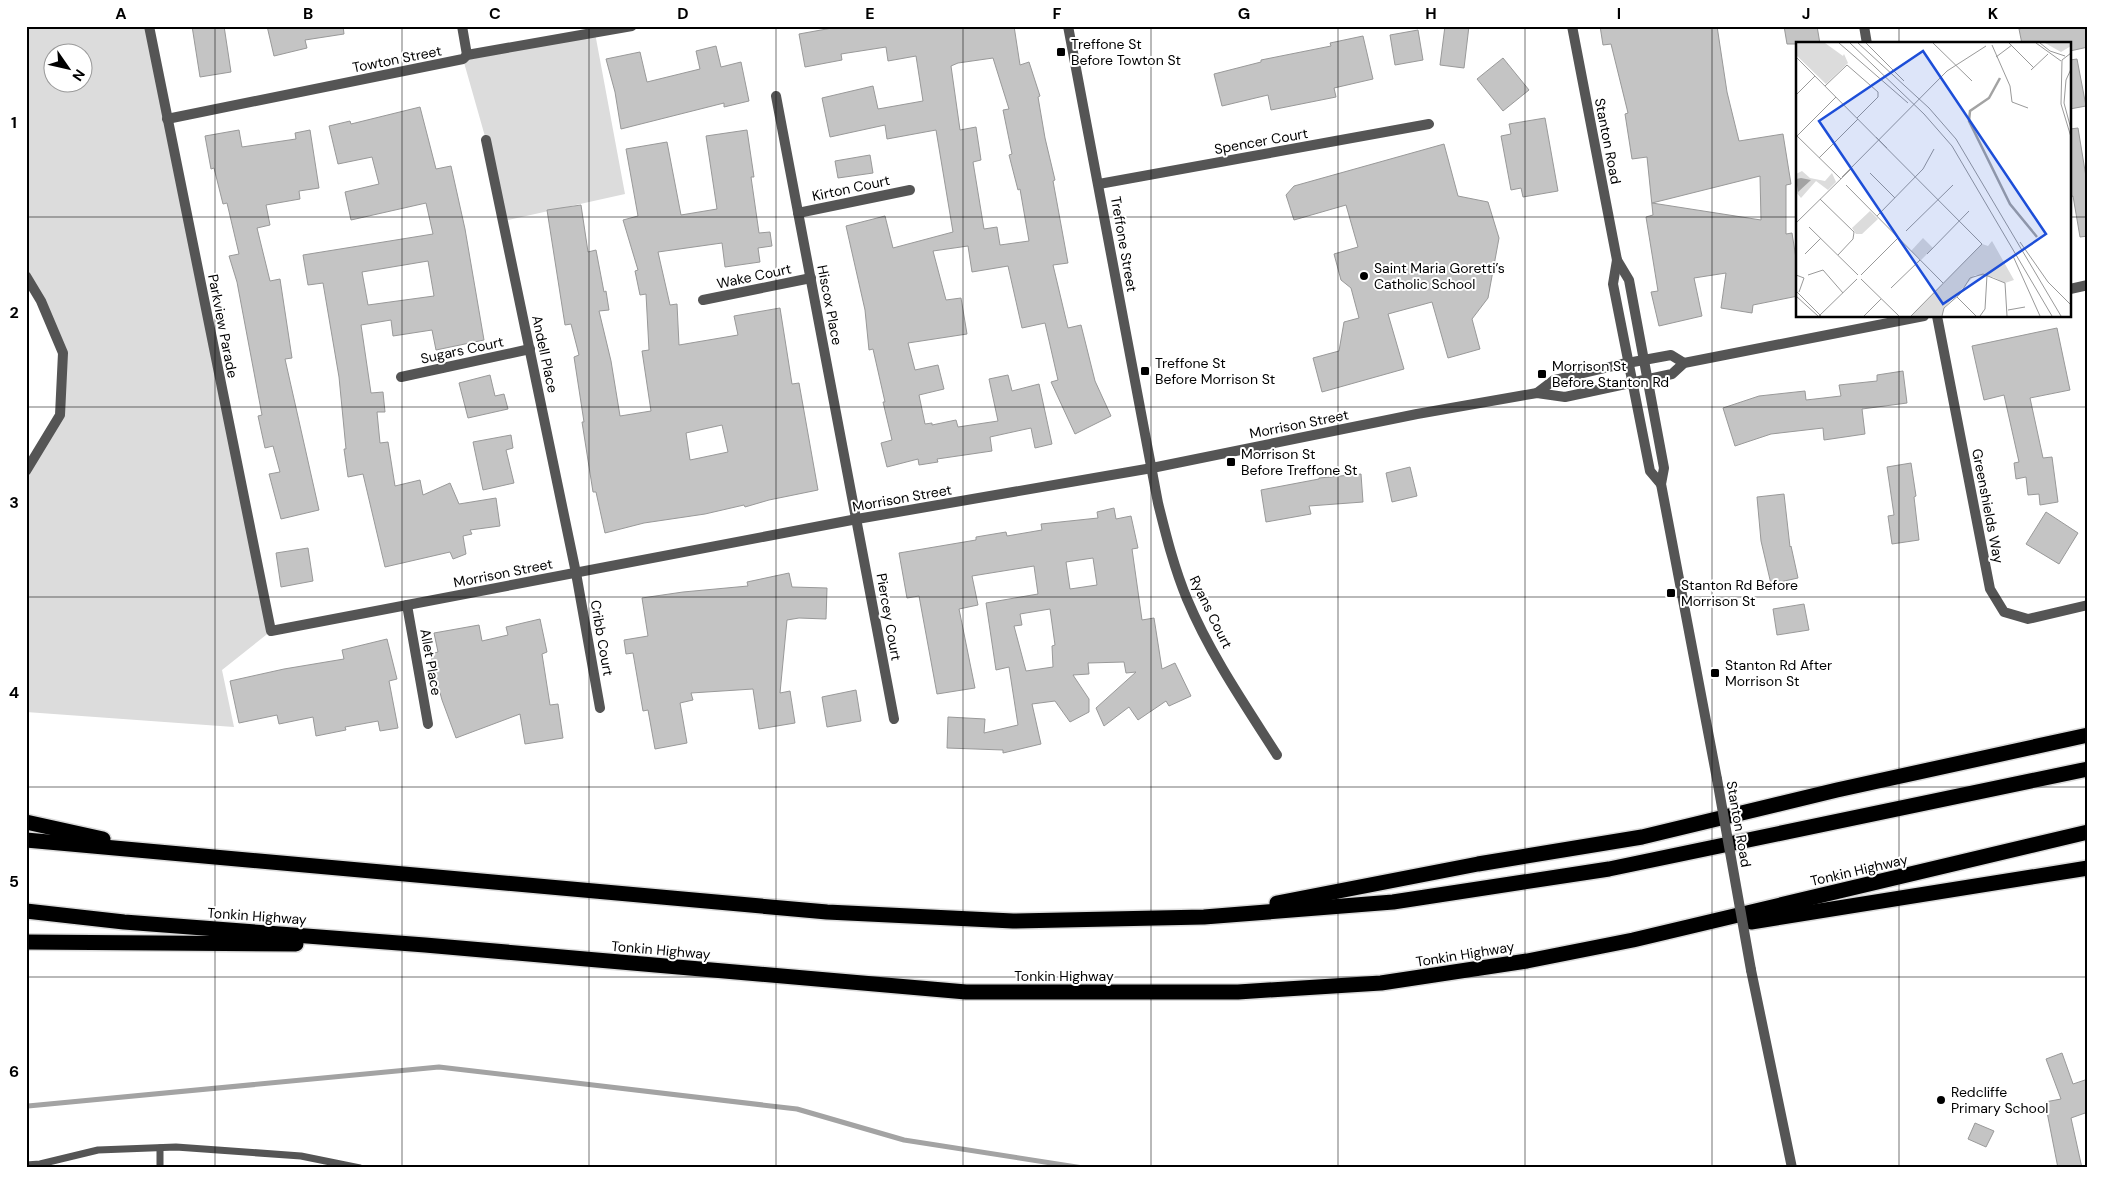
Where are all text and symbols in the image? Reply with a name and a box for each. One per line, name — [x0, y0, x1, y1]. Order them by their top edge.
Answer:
text: A — [115, 3, 127, 24]
text: B — [303, 3, 313, 24]
text: C — [489, 3, 501, 24]
text: D — [677, 3, 689, 24]
text: E — [865, 3, 875, 24]
text: F — [1053, 3, 1062, 24]
text: G — [1238, 3, 1250, 24]
text: H — [1425, 3, 1437, 24]
text: I — [1617, 3, 1621, 24]
text: J — [1802, 3, 1810, 24]
text: K — [1988, 3, 1999, 24]
place label: Treffone St Before Towton St — [1071, 35, 1181, 69]
north arrow — [42, 42, 92, 92]
street label: Towton Street — [351, 42, 443, 76]
inset map — [1796, 42, 2072, 318]
marker: Treffone St Before Towton St — [1055, 46, 1067, 58]
text: N — [68, 66, 89, 85]
street label: Stanton Road — [1591, 96, 1625, 186]
text: 1 — [11, 112, 17, 133]
street label: Spencer Court — [1213, 124, 1309, 158]
street label: Kirton Court — [810, 171, 892, 205]
street label: Treffone Street — [1107, 195, 1141, 293]
street label: Wake Court — [715, 259, 793, 293]
place label: Saint Maria Goretti’s Catholic School — [1374, 259, 1505, 293]
street label: Hiscox Place — [813, 263, 847, 347]
marker: Saint Maria Goretti’s Catholic School — [1358, 270, 1370, 282]
street label: Parkview Parade — [204, 273, 242, 379]
text: 2 — [9, 302, 19, 323]
street label: Andell Place — [528, 314, 562, 394]
street label: Sugars Court — [419, 332, 505, 368]
place label: Treffone St Before Morrison St — [1155, 354, 1275, 388]
place label: Morrison St Before Stanton Rd — [1552, 357, 1669, 391]
marker: Treffone St Before Morrison St — [1139, 365, 1151, 377]
marker: Morrison St Before Stanton Rd — [1536, 368, 1548, 380]
street label: Morrison Street — [1248, 406, 1350, 442]
place label: Morrison St Before Treffone St — [1241, 445, 1358, 479]
street label: Greenshields Way — [1968, 447, 2008, 565]
marker: Morrison St Before Treffone St — [1225, 456, 1237, 468]
street label: Morrison Street — [851, 480, 953, 516]
text: 3 — [9, 492, 19, 513]
street label: Morrison Street — [452, 555, 554, 591]
street label: Piercey Court — [872, 572, 906, 662]
street label: Ryans Court — [1186, 573, 1236, 651]
place label: Stanton Rd Before Morrison St — [1681, 576, 1798, 610]
marker: Stanton Rd Before Morrison St — [1665, 587, 1677, 599]
street label: Cribb Court — [586, 599, 618, 677]
street label: Allet Place — [416, 627, 446, 697]
place label: Stanton Rd After Morrison St — [1725, 656, 1832, 690]
marker: Stanton Rd After Morrison St — [1709, 667, 1721, 679]
text: 4 — [9, 682, 19, 703]
street label: Stanton Road — [1723, 779, 1755, 869]
street label: Tonkin Highway — [1809, 850, 1910, 890]
text: 5 — [9, 871, 19, 892]
street label: Tonkin Highway — [207, 904, 307, 928]
street label: Tonkin Highway — [611, 937, 712, 963]
street label: Tonkin Highway — [1414, 937, 1516, 971]
street label: Tonkin Highway — [1014, 967, 1114, 985]
text: 6 — [9, 1061, 19, 1082]
place label: Redcliffe Primary School — [1951, 1083, 2048, 1117]
marker: Redcliffe Primary School — [1935, 1094, 1947, 1106]

